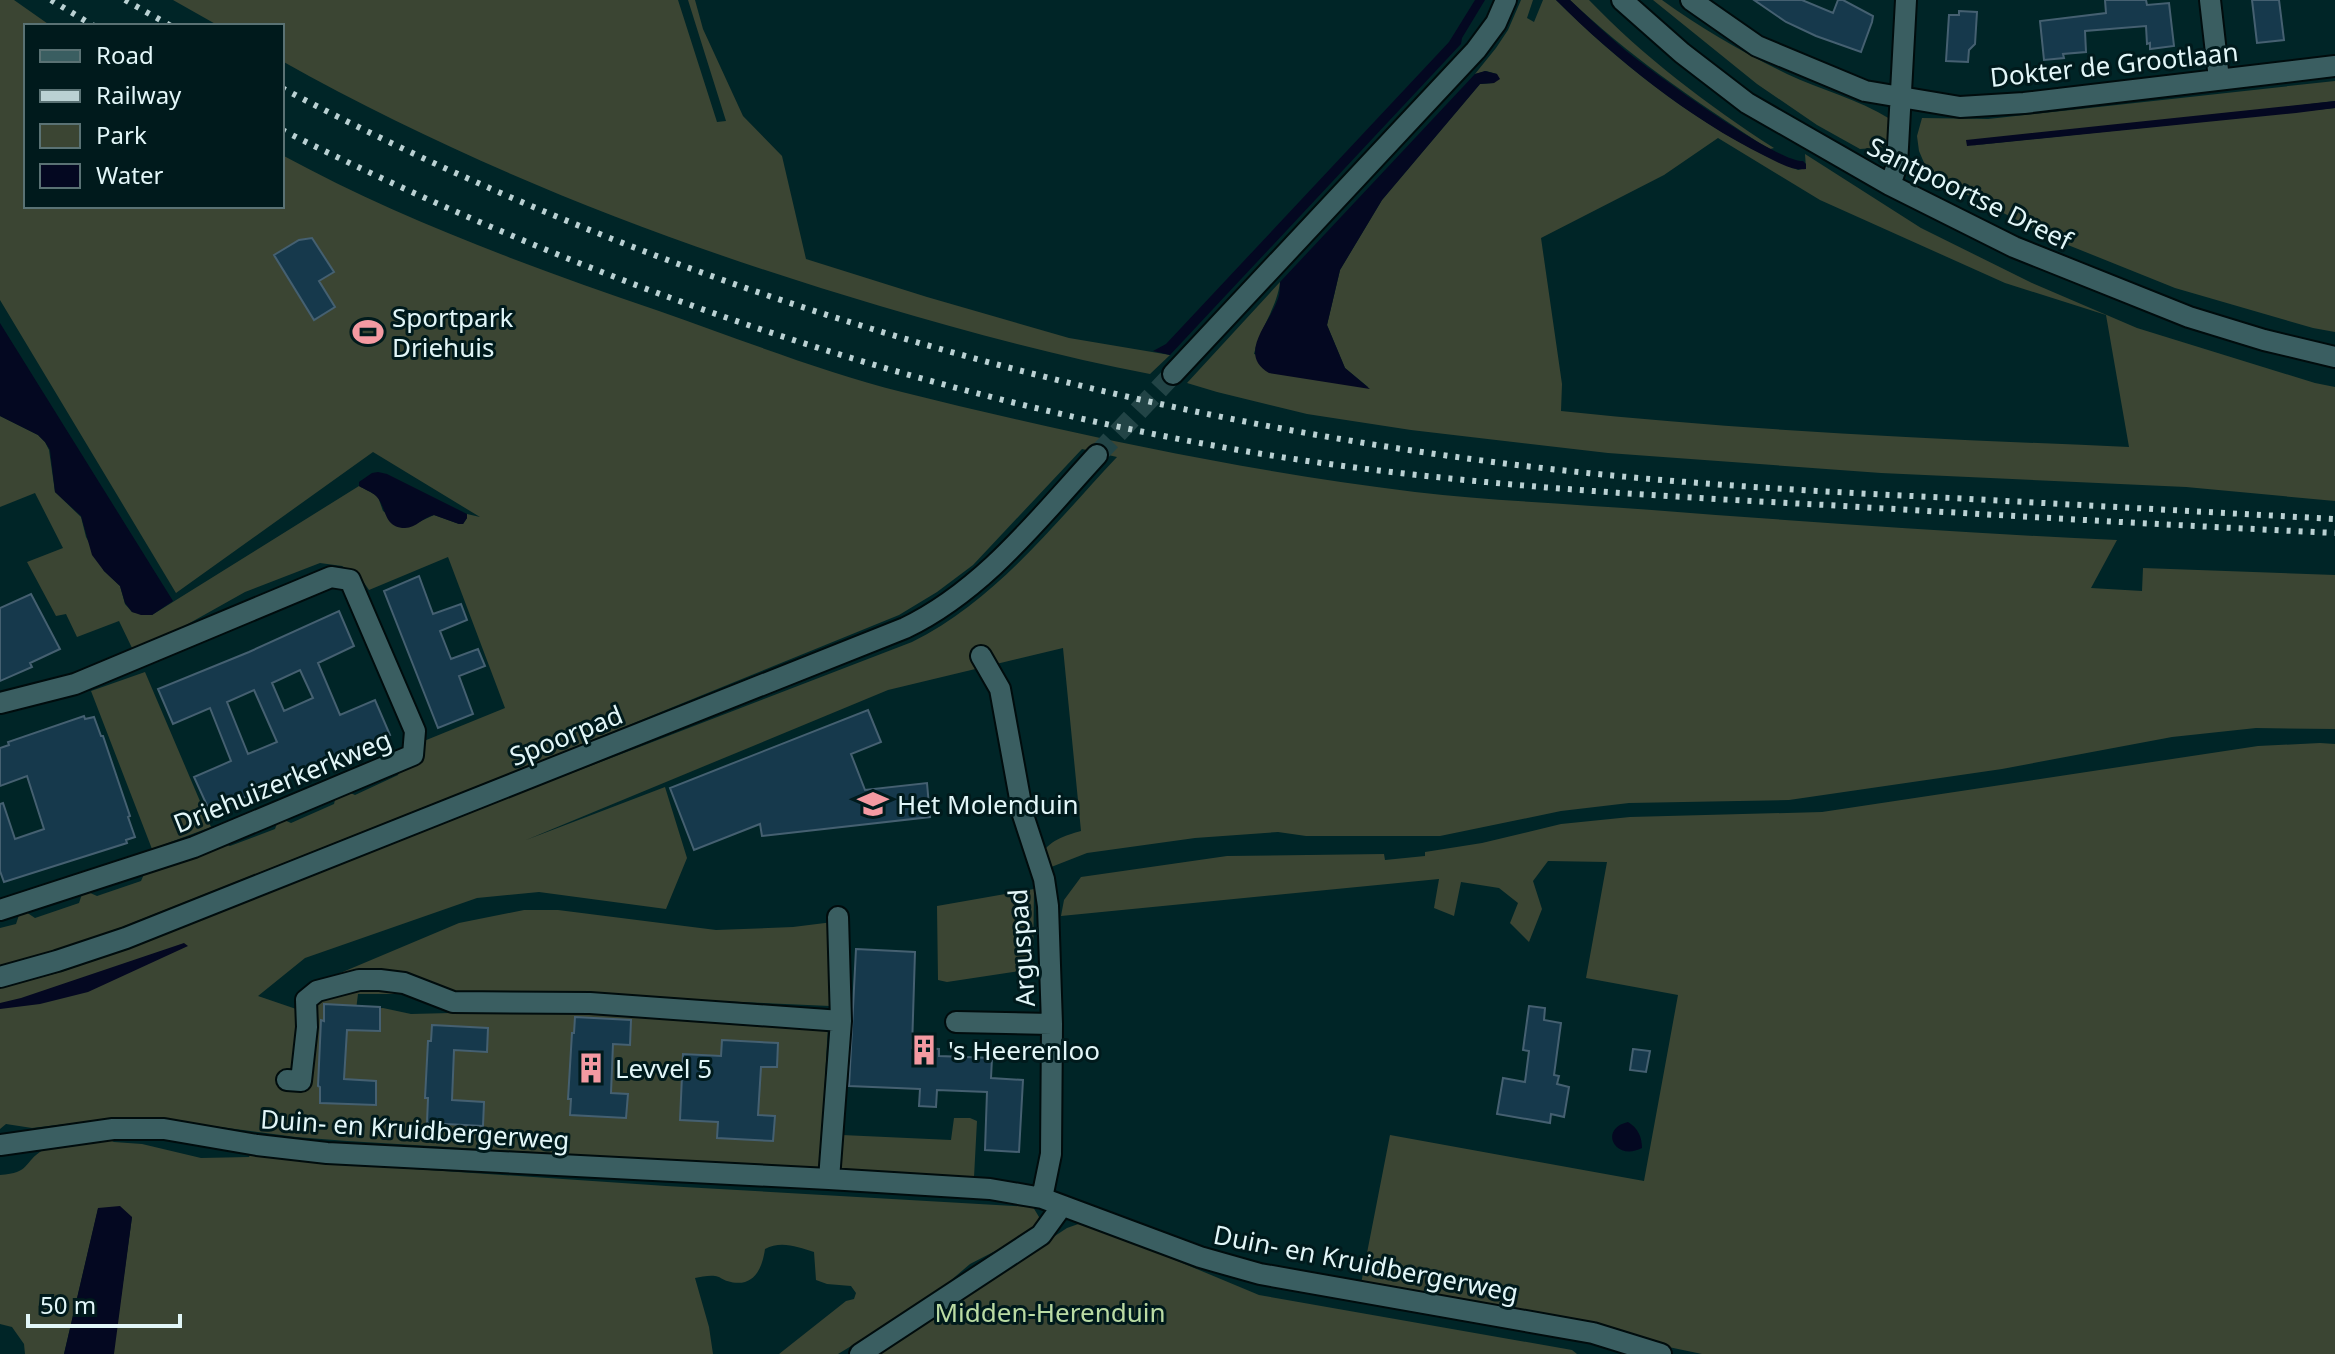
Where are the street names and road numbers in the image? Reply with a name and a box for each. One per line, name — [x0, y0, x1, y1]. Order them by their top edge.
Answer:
street label: Dokter de Grootlaan — [1988, 33, 2240, 95]
street label: Santpoortse Dreef — [1862, 128, 2080, 259]
street label: Spoorpad — [504, 696, 628, 774]
street label: Driehuizerkerkweg — [168, 721, 396, 841]
street label: Arguspad — [999, 888, 1043, 1008]
street label: Duin- en Kruidbergerweg — [259, 1100, 571, 1158]
street label: Duin- en Kruidbergerweg — [1211, 1216, 1521, 1310]

